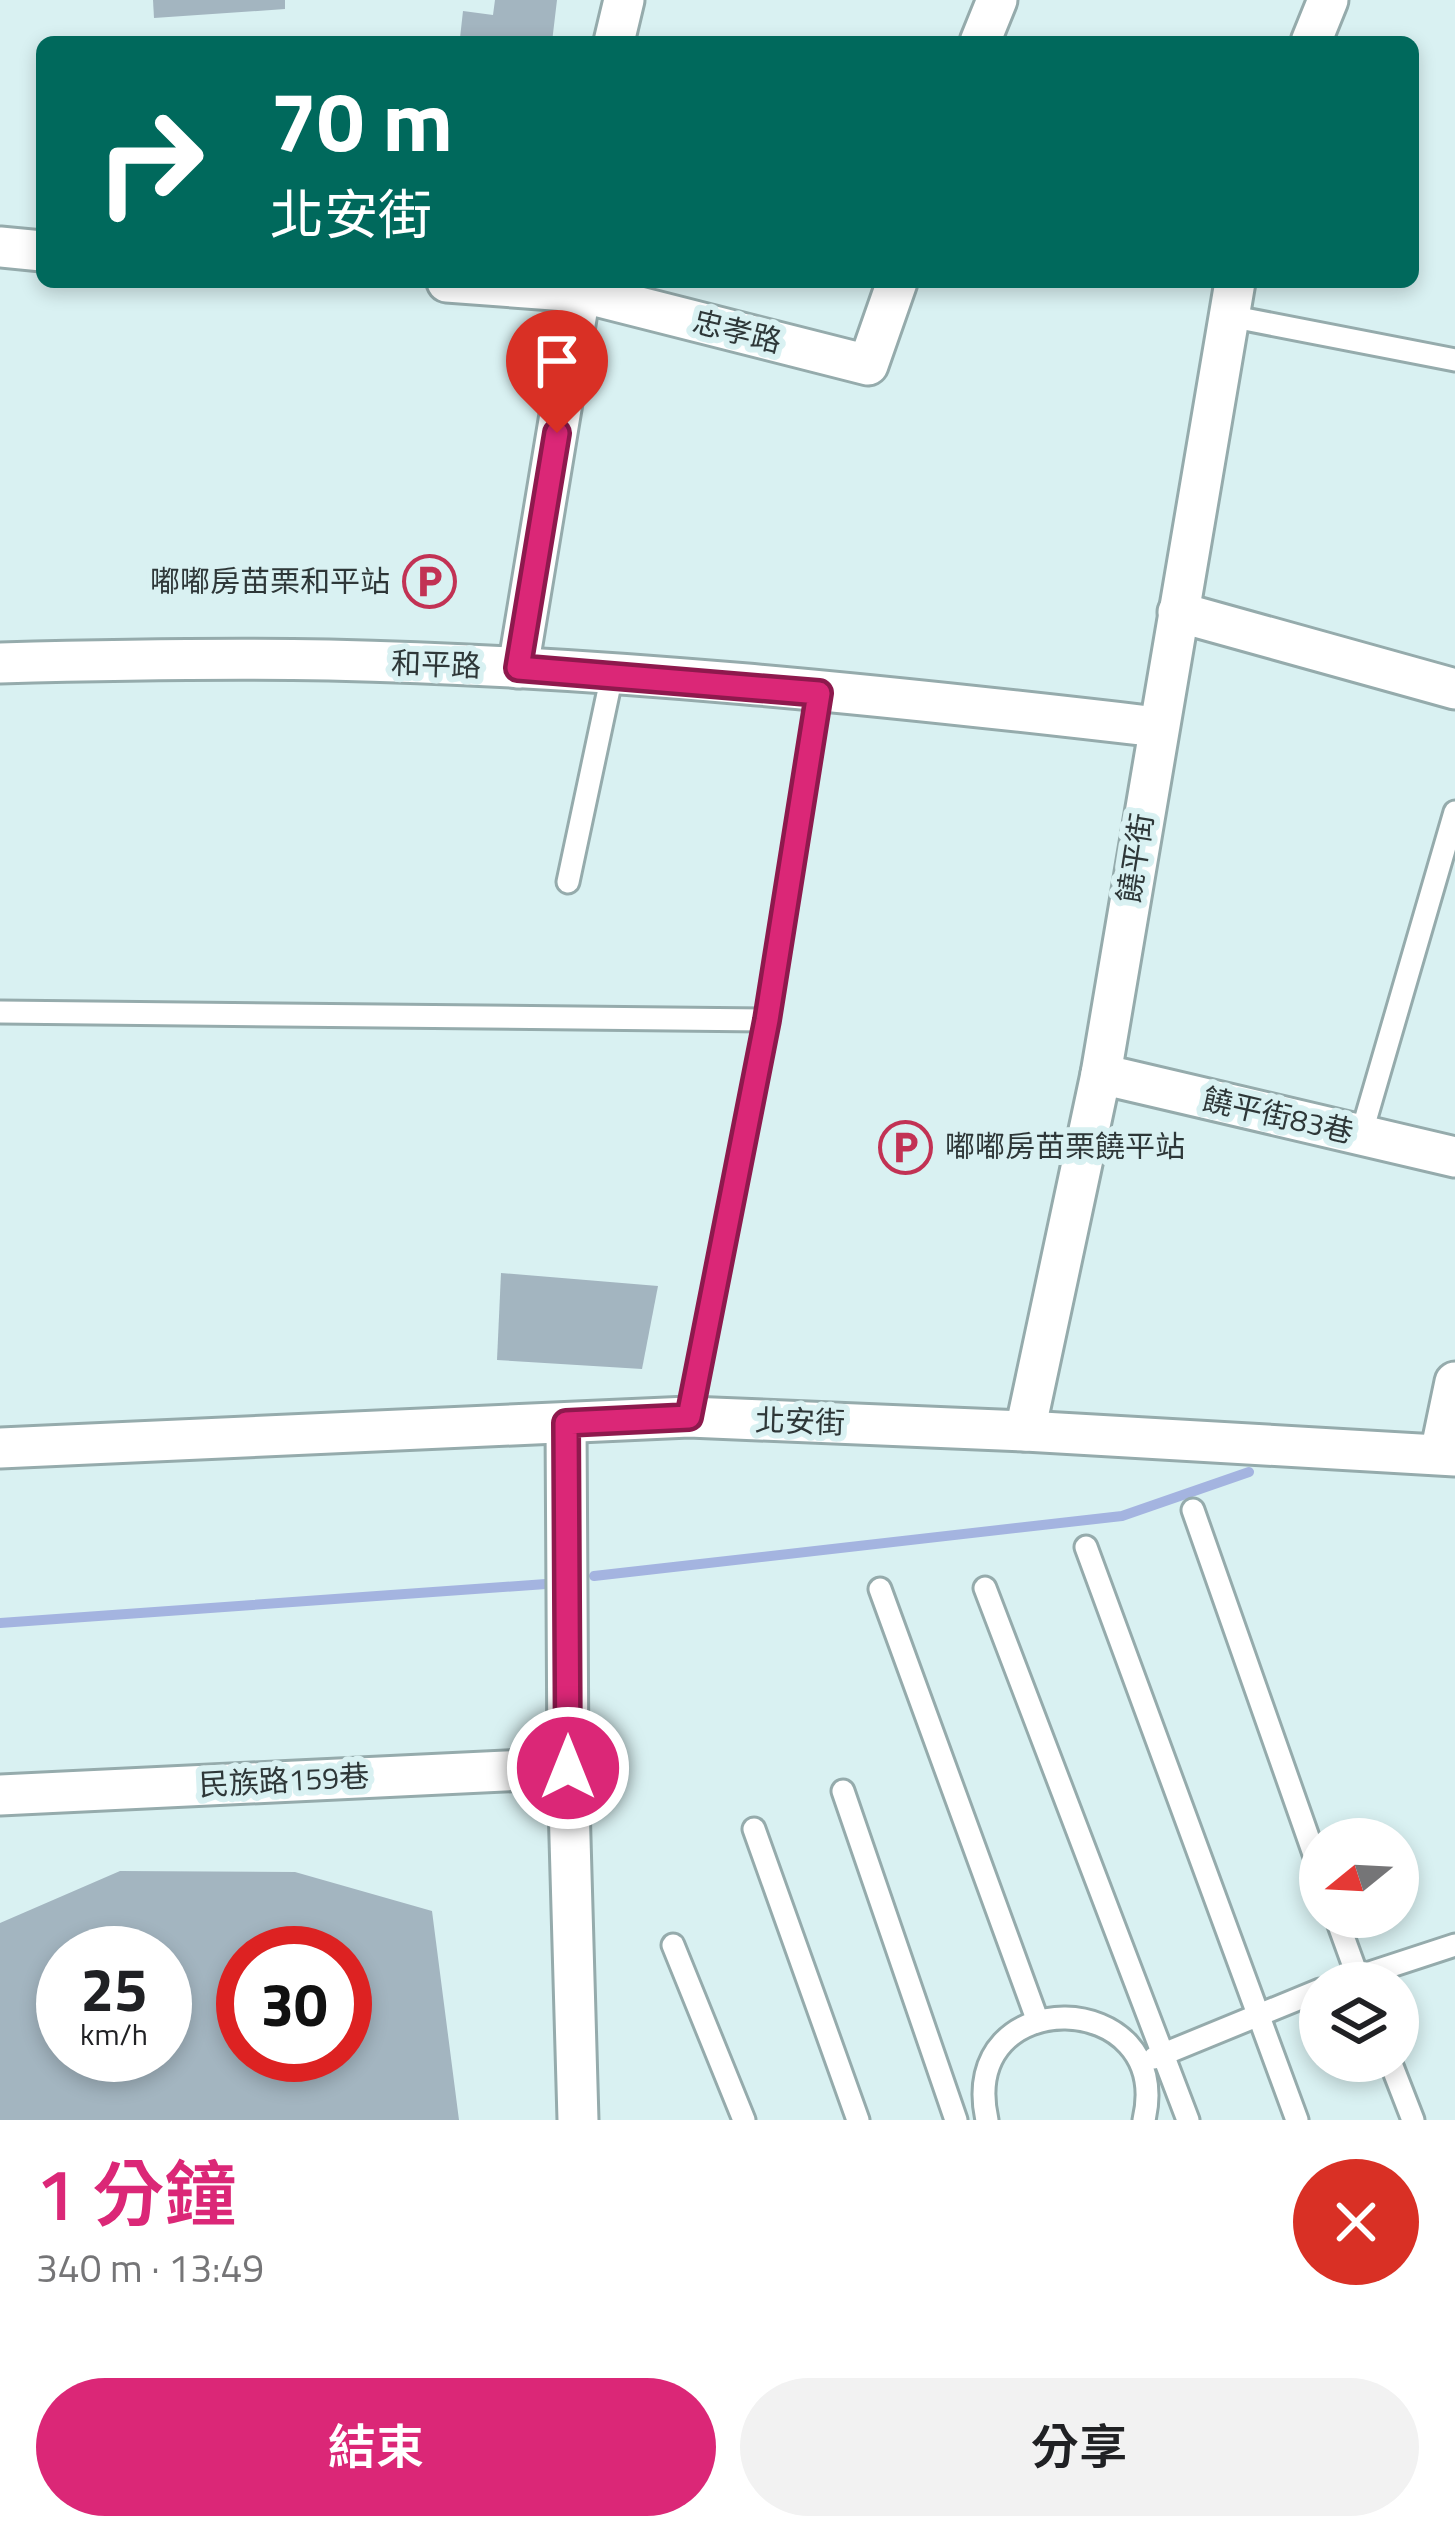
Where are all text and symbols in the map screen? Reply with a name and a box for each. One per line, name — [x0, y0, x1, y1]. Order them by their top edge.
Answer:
text: 70 m — [270, 56, 453, 184]
icon: right — [72, 84, 228, 240]
text: 北安街 — [270, 173, 432, 255]
street label: 忠孝路 — [688, 298, 786, 364]
pin — [506, 310, 608, 433]
icon: arrive — [524, 328, 590, 394]
parking icon: 嘟嘟房苗栗和平站 — [401, 554, 457, 610]
place label: 嘟嘟房苗栗和平站 — [150, 558, 390, 604]
street label: 和平路 — [390, 639, 482, 689]
street label: 饒平街 — [1105, 810, 1165, 906]
street label: 饒平街83巷 — [1198, 1075, 1358, 1155]
parking icon: 嘟嘟房苗栗饒平站 — [878, 1119, 934, 1175]
place label: 嘟嘟房苗栗饒平站 — [945, 1123, 1185, 1169]
street label: 北安街 — [754, 1396, 846, 1446]
position arrow — [505, 1705, 631, 1831]
street label: 民族路159巷 — [198, 1753, 370, 1807]
north arrow — [1299, 1818, 1419, 1938]
map controls — [1299, 1818, 1419, 2082]
speed limit sign: 30 — [216, 1926, 372, 2082]
text: 25 — [80, 1943, 148, 2034]
button: layers — [1299, 1962, 1419, 2082]
text: km/h — [80, 2011, 148, 2057]
text: 1 分鐘 — [36, 2138, 236, 2248]
button: close — [1293, 2159, 1419, 2285]
text: 340 m · 13:49 — [36, 2238, 264, 2297]
button: 結束 — [36, 2378, 716, 2516]
button: 分享 — [740, 2378, 1419, 2516]

